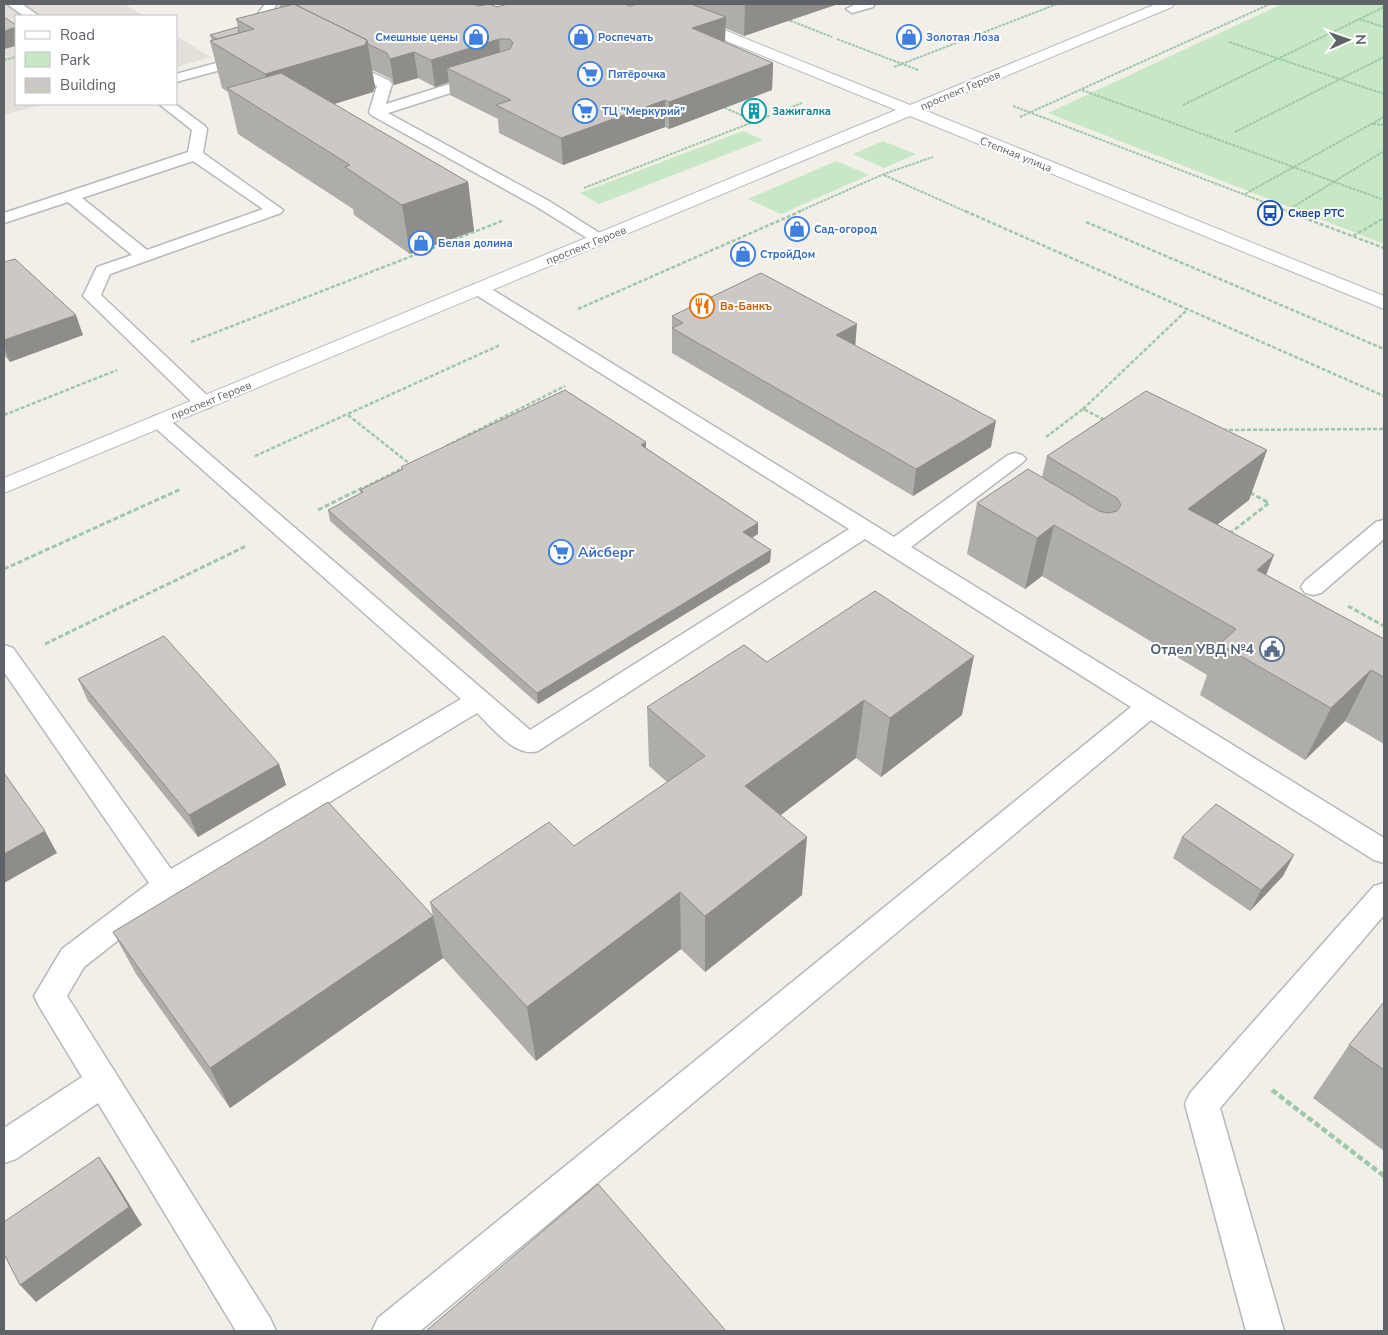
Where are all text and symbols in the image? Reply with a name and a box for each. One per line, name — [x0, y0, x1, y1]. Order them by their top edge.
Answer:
legend — [15, 15, 178, 105]
north arrow — [1323, 15, 1373, 65]
shop icon: Смешные цены — [463, 24, 489, 50]
shop icon: Роспечать — [568, 24, 594, 50]
shop icon: Золотая Лоза — [896, 24, 922, 50]
text: Road — [60, 25, 95, 45]
place label: Смешные цены — [375, 30, 458, 45]
place label: Роспечать — [598, 30, 653, 45]
place label: Золотая Лоза — [926, 30, 1000, 45]
text: N — [1351, 34, 1370, 45]
text: Park — [60, 50, 90, 70]
supermarket icon: Пятёрочка — [577, 61, 603, 87]
place label: Пятёрочка — [608, 67, 666, 82]
street label: проспект Героев — [918, 67, 1003, 114]
text: Building — [60, 75, 116, 95]
supermarket icon: ТЦ "Меркурий" — [572, 98, 598, 124]
building icon: Зажигалка — [741, 98, 767, 124]
place label: ТЦ "Меркурий" — [602, 104, 685, 119]
place label: Зажигалка — [772, 104, 831, 119]
street label: Степная улица — [978, 133, 1054, 176]
bus stop icon: Сквер РТС — [1257, 200, 1283, 226]
place label: Сквер РТС — [1288, 206, 1345, 221]
shop icon: Сад-огород — [784, 216, 810, 242]
street label: проспект Героев — [544, 222, 629, 268]
place label: Сад-огород — [814, 222, 877, 237]
shop icon: Белая долина — [408, 230, 434, 256]
place label: Белая долина — [438, 236, 513, 251]
shop icon: СтройДом — [730, 241, 756, 267]
place label: СтройДом — [760, 247, 815, 262]
restaurant icon: Ва-Банкъ — [689, 293, 715, 319]
place label: Ва-Банкъ — [720, 299, 772, 314]
street label: проспект Героев — [169, 377, 254, 423]
supermarket icon: Айсберг — [548, 539, 574, 565]
place label: Айсберг — [578, 543, 635, 562]
public building icon: Отдел УВД №4 — [1259, 636, 1285, 662]
place label: Отдел УВД №4 — [1150, 640, 1255, 659]

